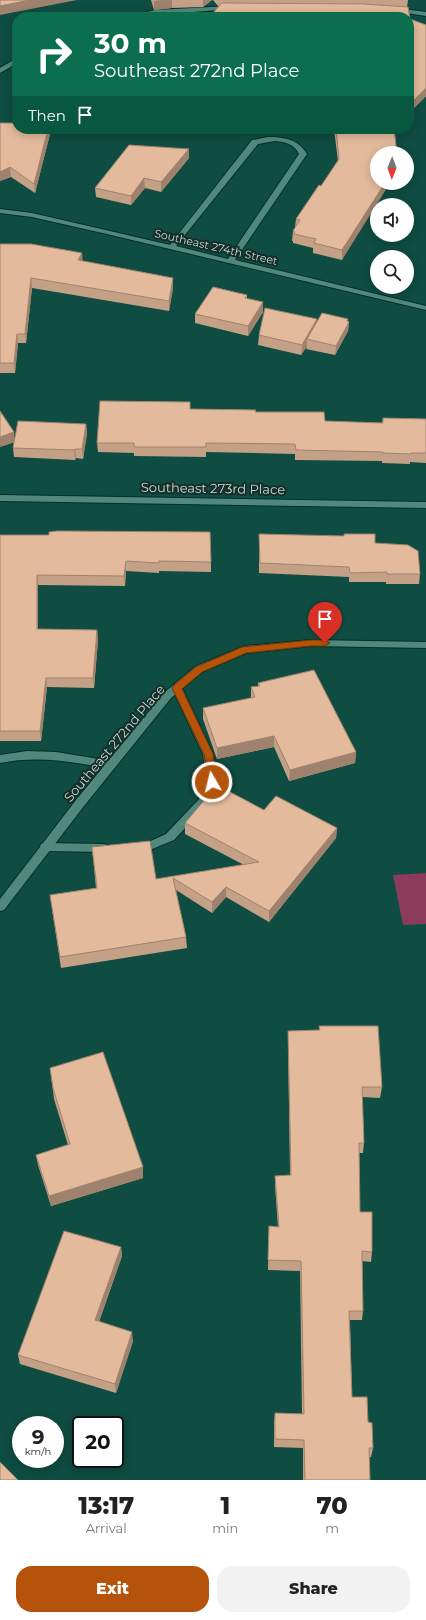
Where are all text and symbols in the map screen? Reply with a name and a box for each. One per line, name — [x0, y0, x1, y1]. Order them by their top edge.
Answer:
text: 30 m — [94, 26, 167, 60]
icon: right — [28, 28, 80, 80]
text: Southeast 272nd Place — [94, 60, 299, 82]
icon: arrive — [74, 104, 96, 126]
text: Then — [28, 106, 66, 125]
north arrow — [370, 146, 414, 190]
map controls — [370, 146, 414, 294]
button: sound — [370, 198, 414, 242]
street label: Southeast 274th Street — [153, 226, 279, 268]
button: search — [370, 250, 414, 294]
street label: Southeast 273rd Place — [141, 479, 285, 497]
pin — [308, 602, 342, 643]
icon: arrive — [314, 608, 336, 630]
street label: Southeast 272nd Place — [60, 681, 168, 805]
position arrow — [191, 761, 233, 803]
speed limit sign: 20 — [72, 1416, 124, 1468]
text: 9 — [32, 1425, 44, 1449]
text: km/h — [25, 1445, 51, 1458]
text: 13:17 — [78, 1491, 134, 1520]
text: 1 — [220, 1491, 230, 1520]
text: 70 — [317, 1491, 348, 1520]
text: Arrival — [86, 1520, 127, 1536]
text: min — [212, 1520, 238, 1536]
text: m — [325, 1520, 339, 1536]
button: Exit — [16, 1566, 209, 1612]
button: Share — [217, 1566, 410, 1612]

